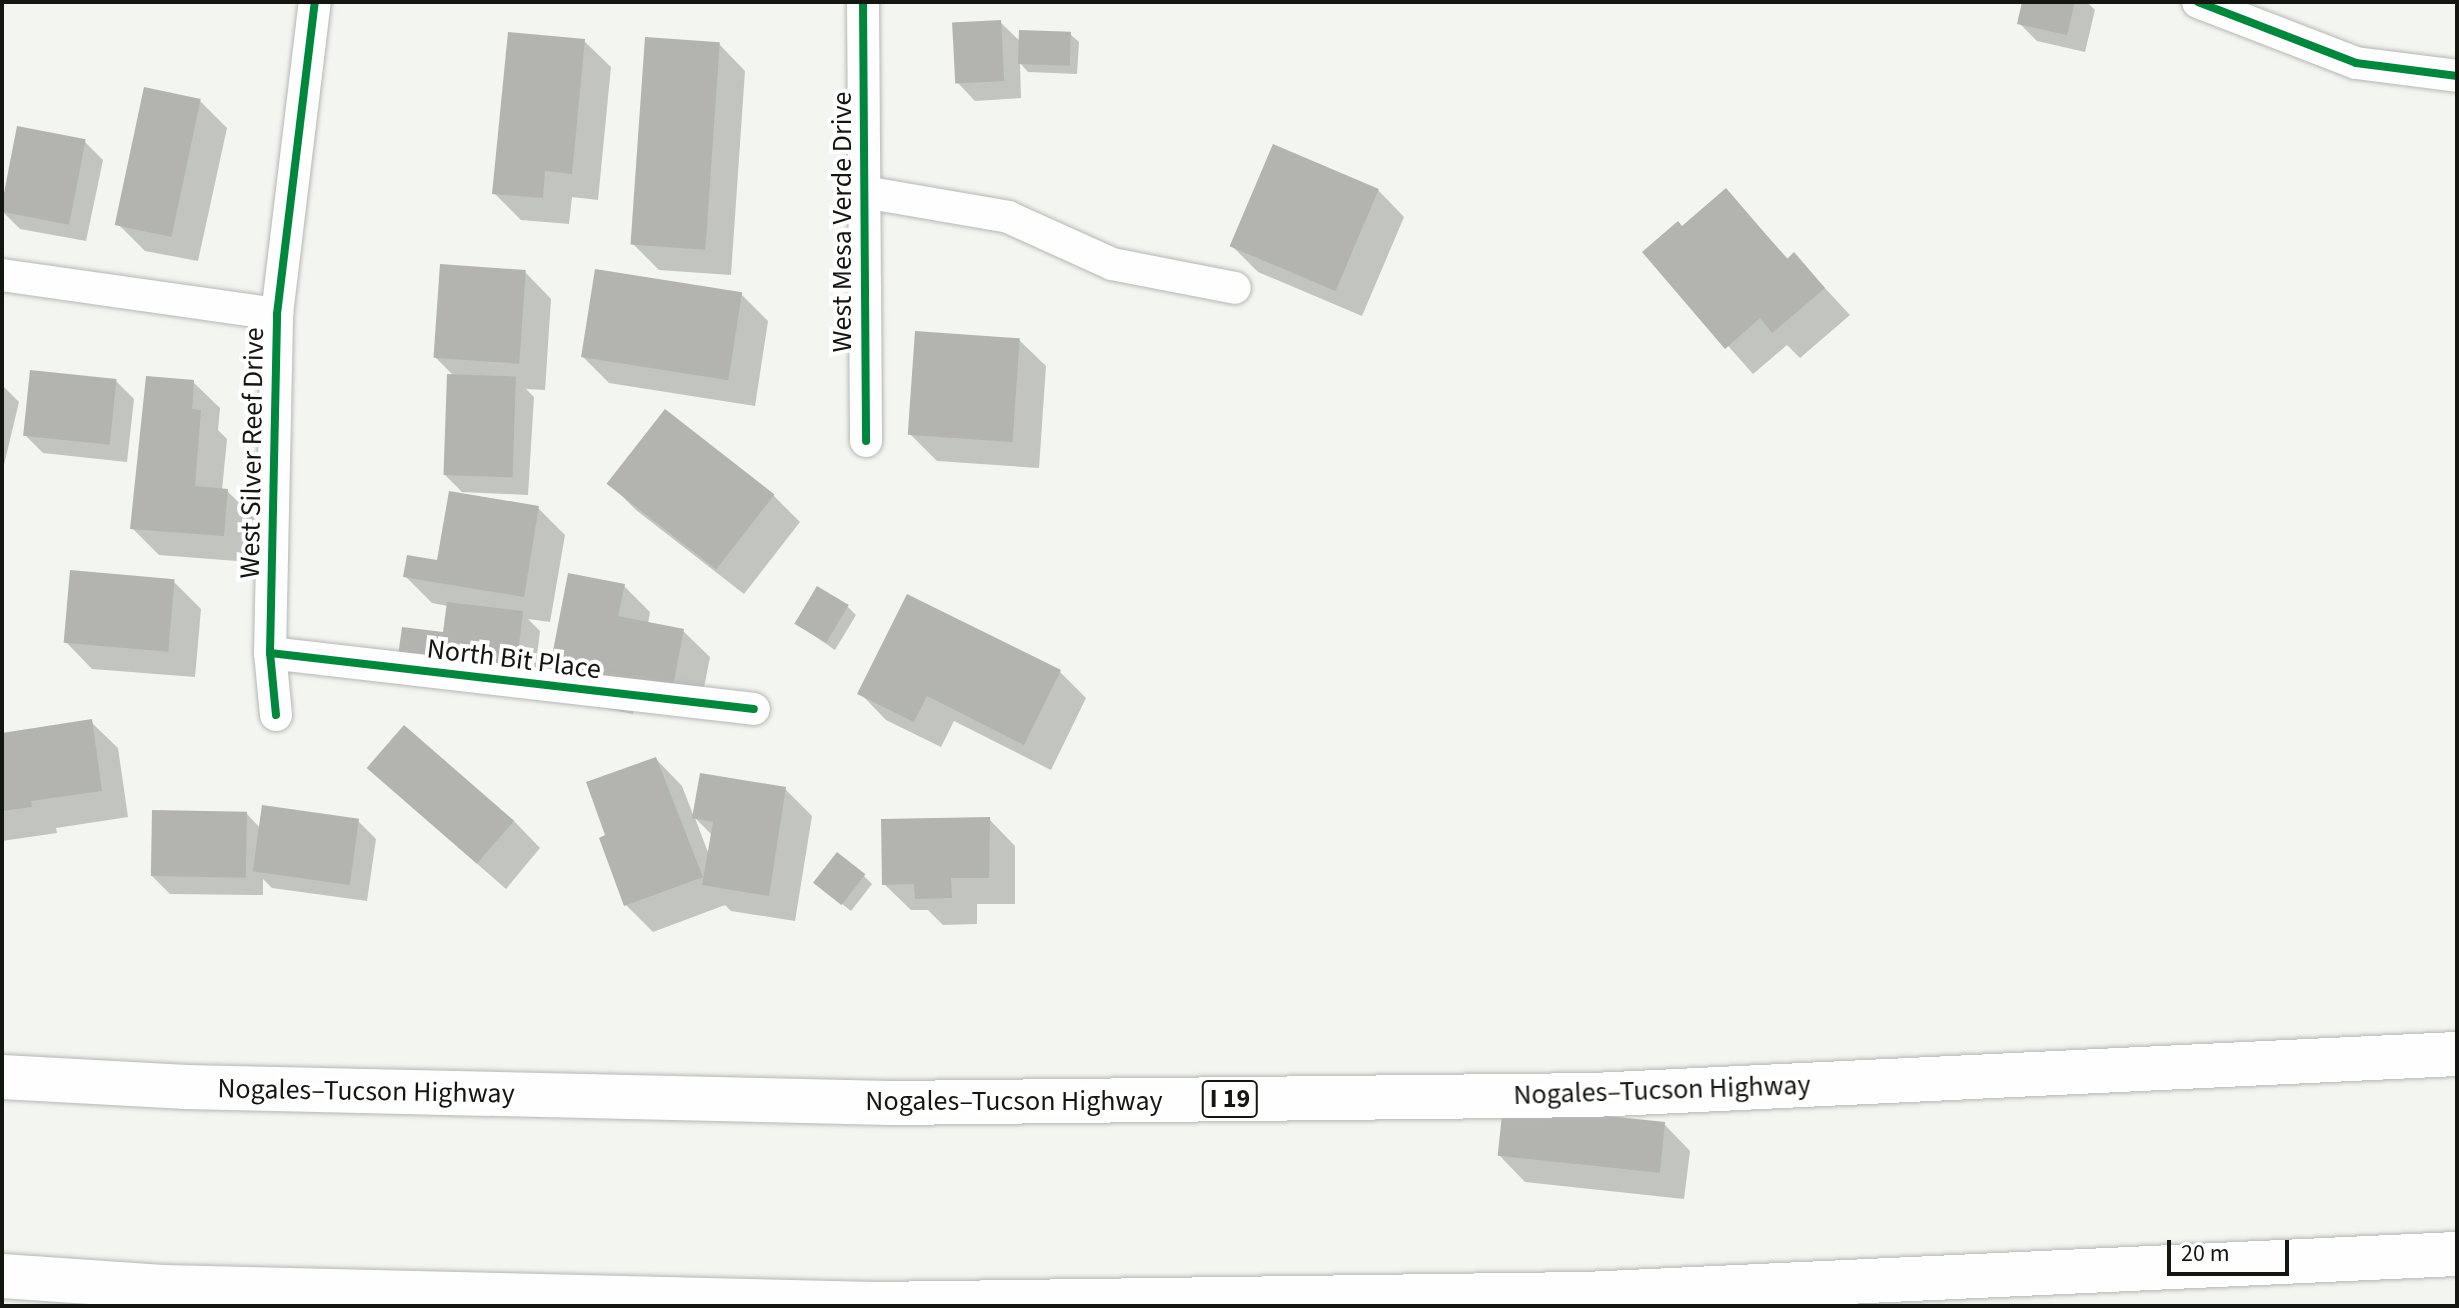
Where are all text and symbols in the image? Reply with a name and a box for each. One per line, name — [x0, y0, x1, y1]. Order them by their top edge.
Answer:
street label: West Mesa Verde Drive — [825, 92, 859, 352]
street label: West Silver Reef Drive — [233, 327, 271, 579]
street label: North Bit Place — [425, 632, 603, 686]
street label: Nogales–Tucson Highway — [1513, 1068, 1811, 1112]
street label: Nogales–Tucson Highway — [217, 1072, 515, 1110]
road number: I 19 — [1200, 1077, 1260, 1121]
street label: Nogales–Tucson Highway — [865, 1084, 1163, 1118]
scale bar — [2171, 1224, 2293, 1274]
text: 20 m — [2181, 1236, 2230, 1271]

